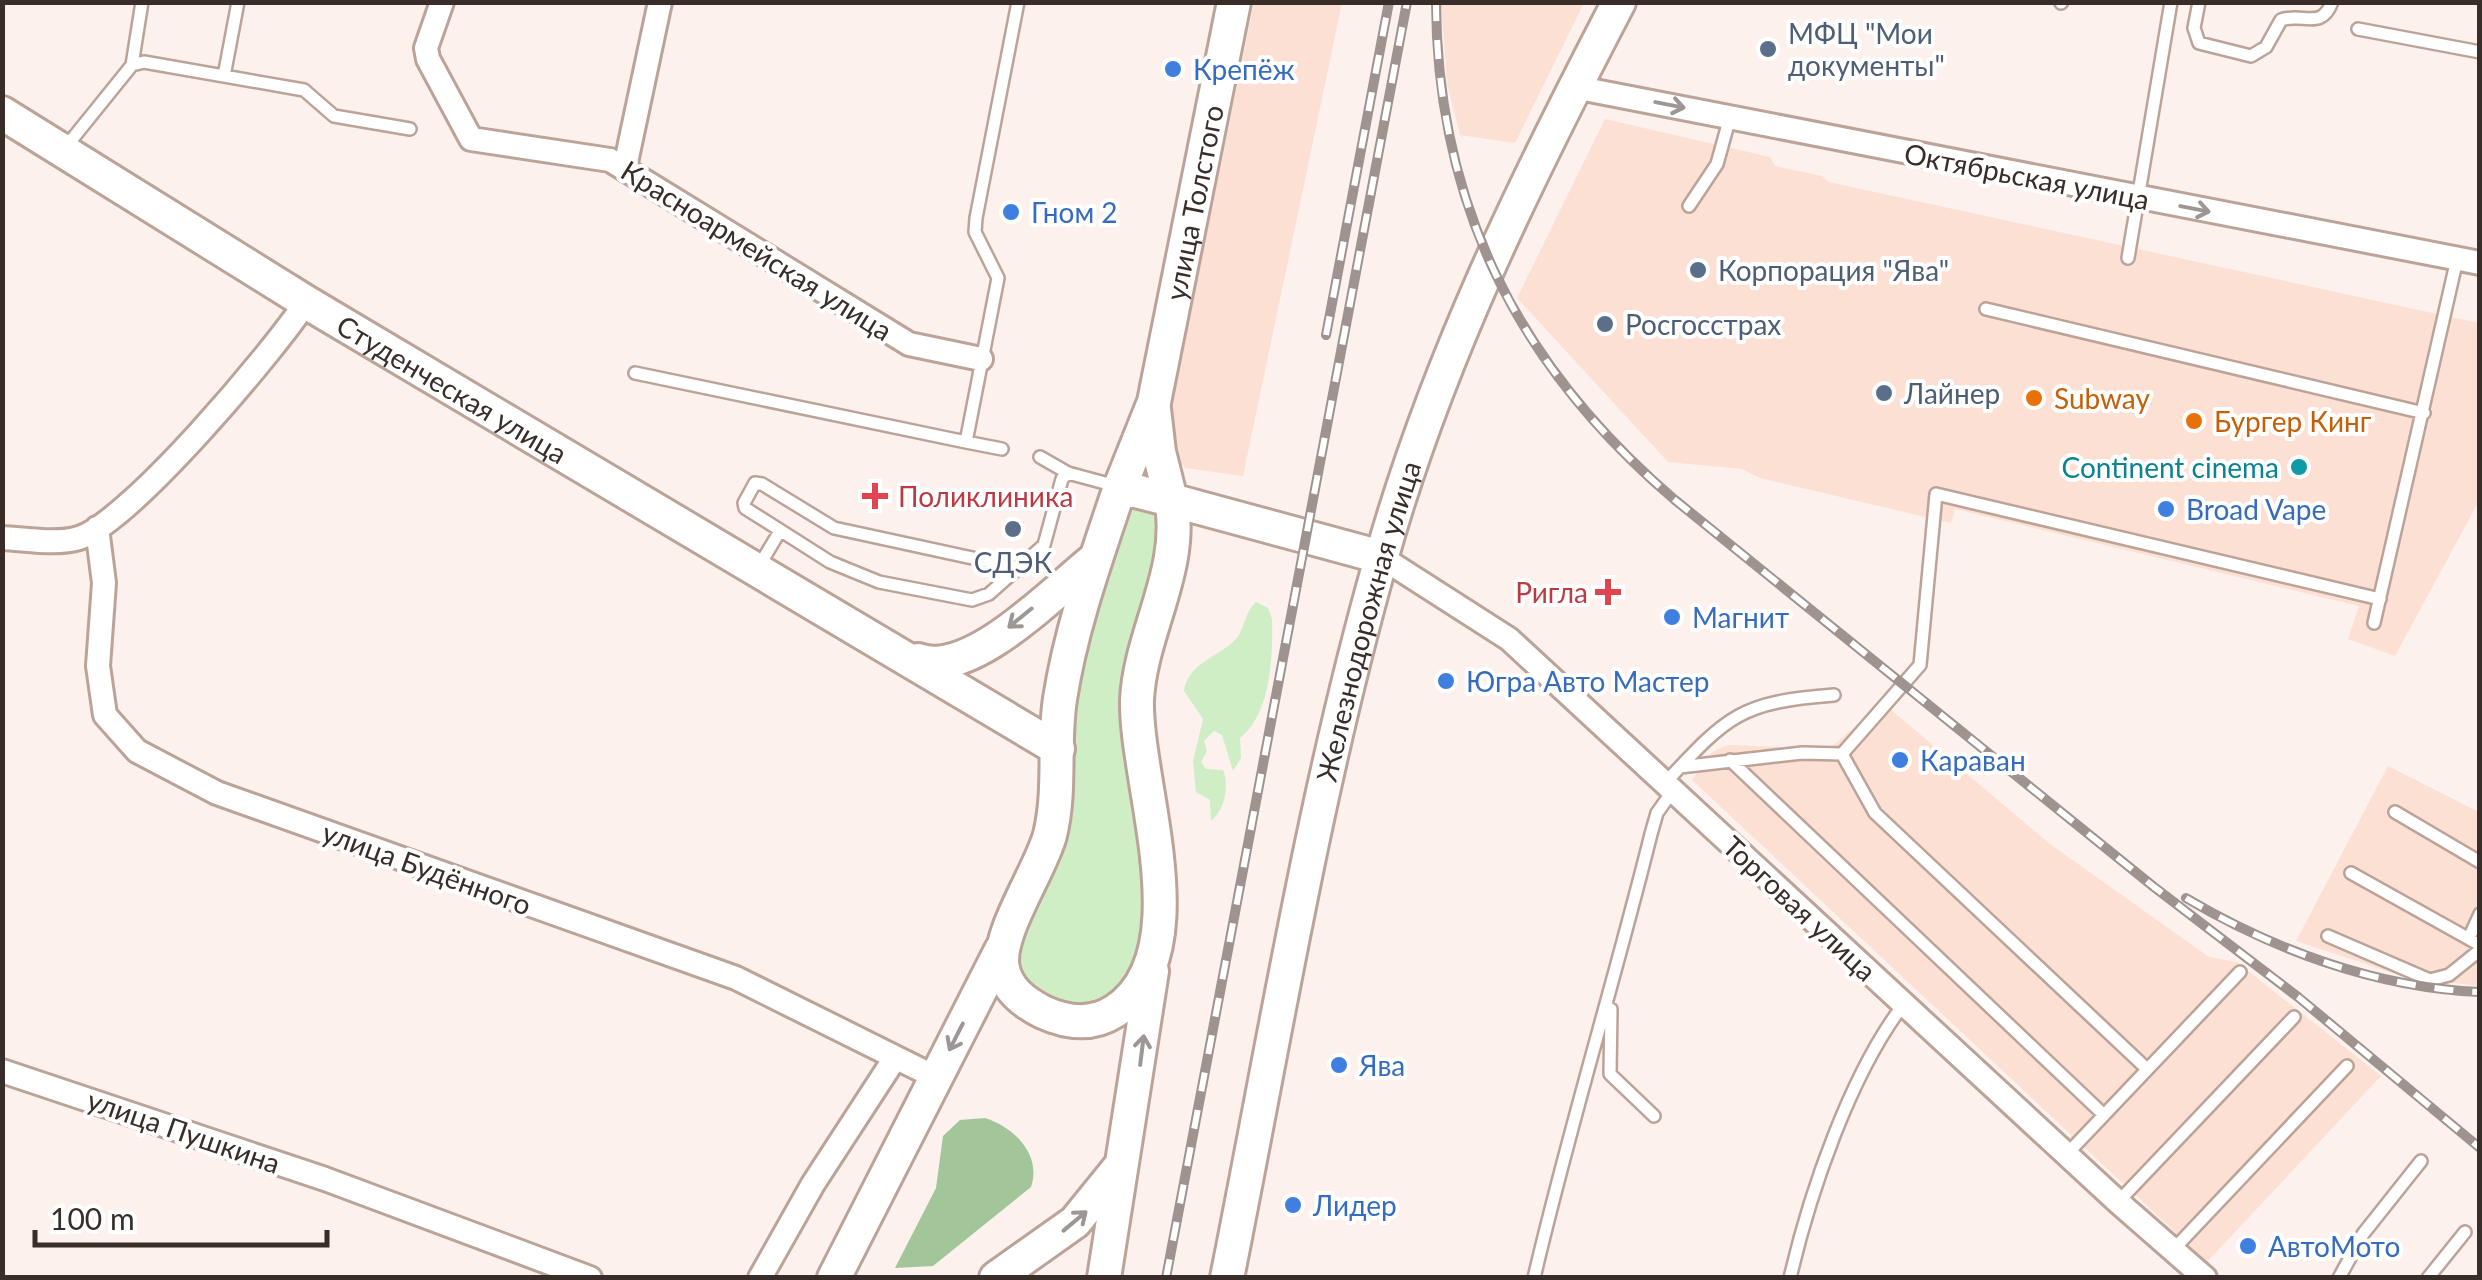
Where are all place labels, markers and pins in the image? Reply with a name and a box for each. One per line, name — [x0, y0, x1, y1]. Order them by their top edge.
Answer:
place label: МФЦ "Мои документы" — [1788, 16, 1945, 82]
marker: МФЦ "Мои документы" — [1757, 38, 1779, 60]
place label: Крепёж — [1193, 52, 1295, 86]
marker: Крепёж — [1162, 58, 1184, 80]
place label: Гном 2 — [1031, 195, 1118, 229]
marker: Гном 2 — [1000, 201, 1022, 223]
place label: Корпорация "Ява" — [1718, 253, 1949, 287]
marker: Корпорация "Ява" — [1687, 259, 1709, 281]
place label: Росгосстрах — [1625, 307, 1781, 341]
marker: Росгосстрах — [1594, 313, 1616, 335]
place label: Лайнер — [1903, 376, 2000, 410]
place label: Subway — [2054, 381, 2150, 415]
marker: Лайнер — [1873, 382, 1895, 404]
marker: Subway — [2023, 387, 2045, 409]
place label: Бургер Кинг — [2214, 404, 2372, 438]
marker: Бургер Кинг — [2183, 410, 2205, 432]
place label: Continent cinema — [2062, 450, 2279, 484]
marker: Continent cinema — [2288, 456, 2310, 478]
place label: Поликлиника — [898, 479, 1073, 513]
marker: Поликлиника — [862, 483, 888, 509]
place label: Broad Vape — [2186, 492, 2326, 526]
marker: Broad Vape — [2155, 498, 2177, 520]
marker: СДЭК — [1002, 518, 1024, 540]
place label: СДЭК — [974, 545, 1052, 579]
place label: Ригла — [1515, 575, 1588, 609]
marker: Ригла — [1597, 581, 1619, 603]
place label: Магнит — [1692, 600, 1789, 634]
marker: Магнит — [1661, 606, 1683, 628]
place label: Югра Авто Мастер — [1466, 664, 1709, 698]
marker: Югра Авто Мастер — [1435, 670, 1457, 692]
place label: Караван — [1920, 743, 2026, 777]
marker: Караван — [1889, 749, 1911, 771]
place label: Ява — [1358, 1048, 1405, 1082]
marker: Ява — [1328, 1054, 1350, 1076]
place label: Лидер — [1312, 1188, 1397, 1222]
marker: Лидер — [1282, 1194, 1304, 1216]
place label: АвтоМото — [2268, 1229, 2400, 1263]
marker: АвтоМото — [2237, 1235, 2259, 1257]

